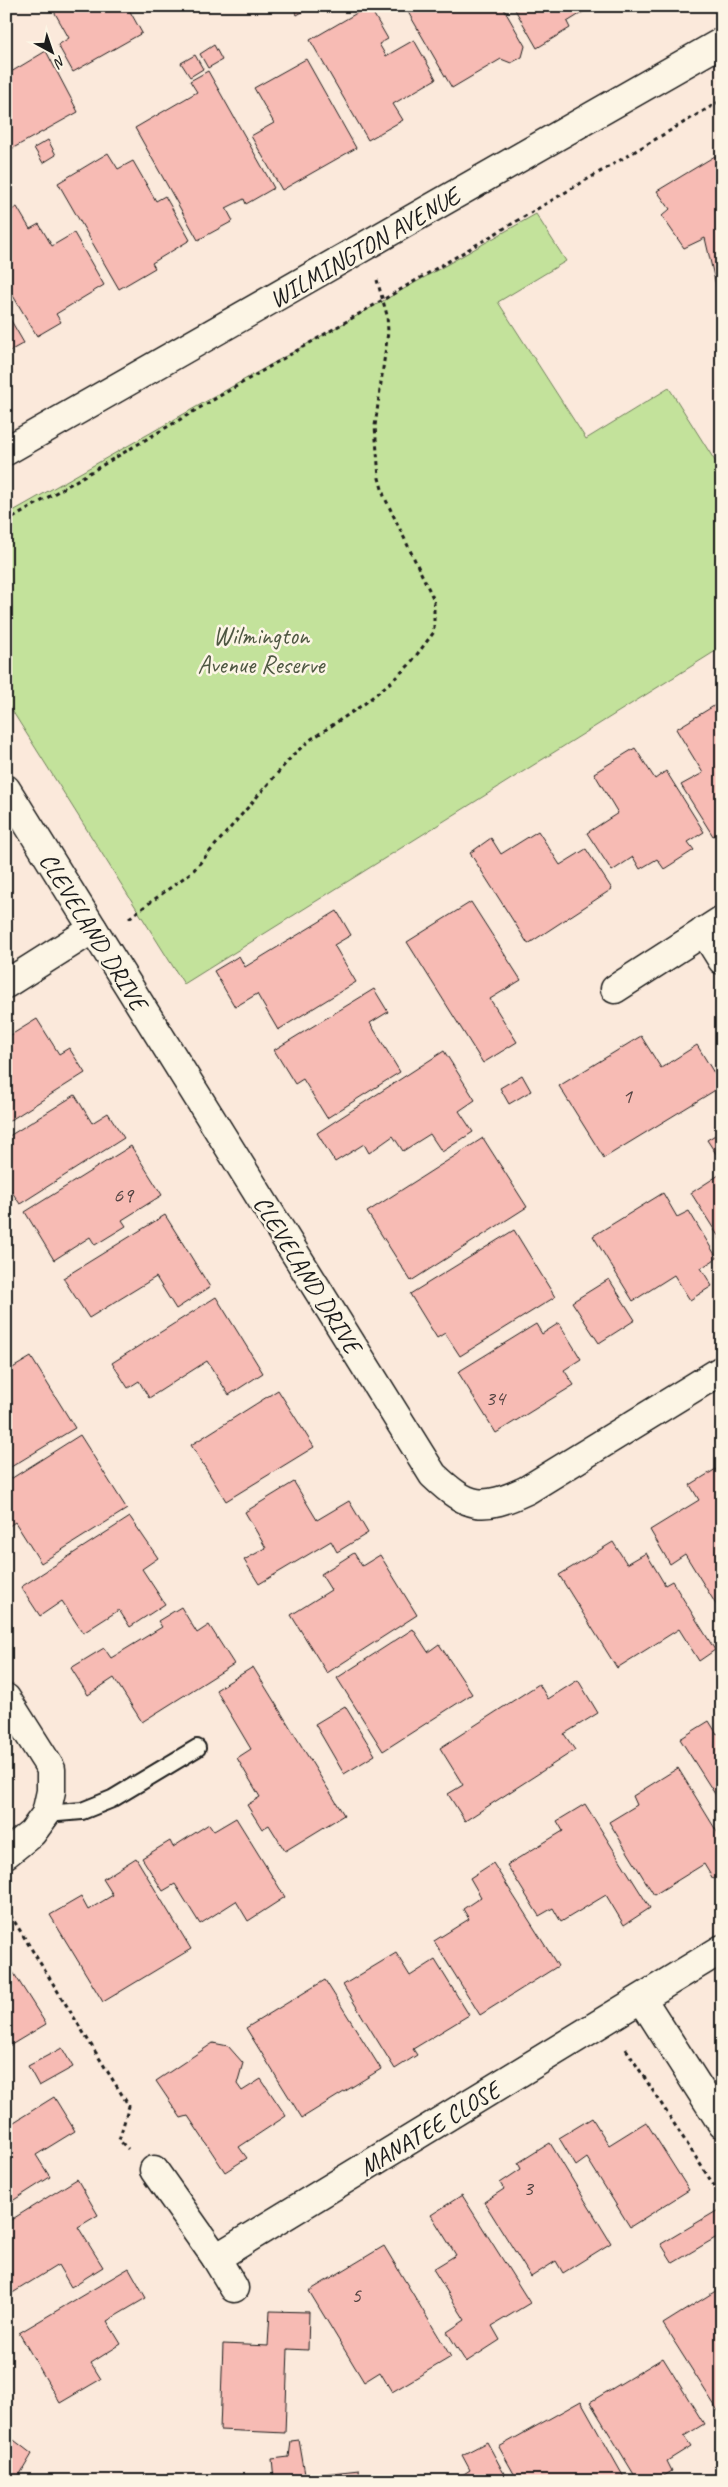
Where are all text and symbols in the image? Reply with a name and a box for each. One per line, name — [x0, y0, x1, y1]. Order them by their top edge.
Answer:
north arrow — [28, 28, 78, 78]
text: N — [49, 52, 69, 72]
street label: WILMINGTON AVENUE — [263, 179, 468, 315]
park label: Wilmington Avenue Reserve — [198, 620, 326, 681]
street label: CLEVELAND DRIVE — [32, 847, 156, 1019]
house number: 1 — [622, 1082, 633, 1110]
house number: 69 — [113, 1181, 135, 1209]
street label: CLEVELAND DRIVE — [246, 1190, 370, 1362]
house number: 34 — [485, 1384, 507, 1412]
street label: MANATEE CLOSE — [353, 2073, 509, 2183]
house number: 3 — [523, 2174, 535, 2202]
house number: 5 — [351, 2281, 362, 2309]

